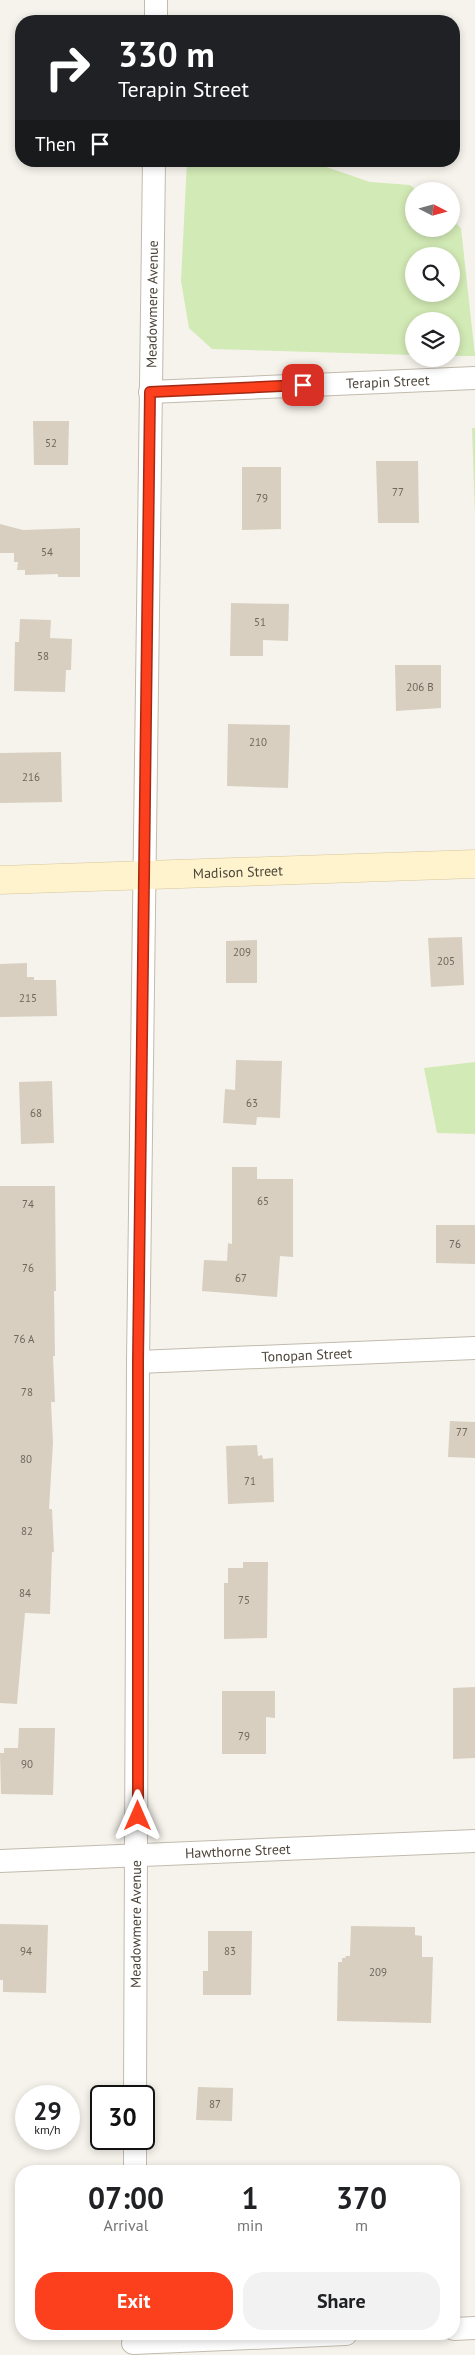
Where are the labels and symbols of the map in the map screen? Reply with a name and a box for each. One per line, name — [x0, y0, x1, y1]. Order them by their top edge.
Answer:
north arrow — [405, 182, 460, 238]
street label: Meadowmere Avenue — [142, 240, 162, 368]
pin — [282, 364, 324, 406]
street label: Terapin Street — [346, 371, 430, 393]
house number: 52 — [45, 436, 57, 450]
house number: 77 — [392, 485, 404, 499]
house number: 79 — [256, 491, 268, 505]
house number: 54 — [41, 545, 53, 559]
house number: 51 — [254, 615, 266, 629]
house number: 58 — [37, 649, 49, 663]
house number: 206 B — [406, 680, 434, 694]
house number: 210 — [249, 735, 267, 749]
house number: 216 — [22, 770, 40, 784]
street label: Madison Street — [193, 861, 283, 882]
house number: 209 — [233, 945, 251, 959]
house number: 205 — [437, 954, 455, 968]
house number: 215 — [19, 991, 37, 1005]
house number: 63 — [246, 1096, 258, 1110]
house number: 68 — [30, 1106, 42, 1120]
house number: 65 — [257, 1194, 269, 1208]
house number: 74 — [22, 1197, 34, 1211]
house number: 76 — [449, 1237, 461, 1251]
house number: 76 — [22, 1261, 34, 1275]
house number: 67 — [235, 1271, 247, 1285]
house number: 76 A — [13, 1332, 35, 1346]
street label: Tonopan Street — [261, 1344, 353, 1366]
house number: 78 — [21, 1385, 33, 1399]
house number: 77 — [456, 1425, 468, 1439]
house number: 80 — [20, 1452, 32, 1466]
house number: 71 — [244, 1474, 256, 1488]
house number: 82 — [21, 1524, 33, 1538]
house number: 84 — [19, 1586, 31, 1600]
house number: 75 — [238, 1593, 250, 1607]
house number: 79 — [238, 1729, 250, 1743]
house number: 90 — [21, 1757, 33, 1771]
position arrow — [111, 1789, 163, 1841]
street label: Hawthorne Street — [185, 1840, 291, 1862]
street label: Meadowmere Avenue — [126, 1860, 145, 1988]
house number: 94 — [20, 1944, 32, 1958]
house number: 83 — [224, 1944, 236, 1958]
house number: 209 — [369, 1965, 387, 1979]
speed limit sign: 30 — [90, 2085, 155, 2150]
house number: 87 — [209, 2097, 221, 2111]

